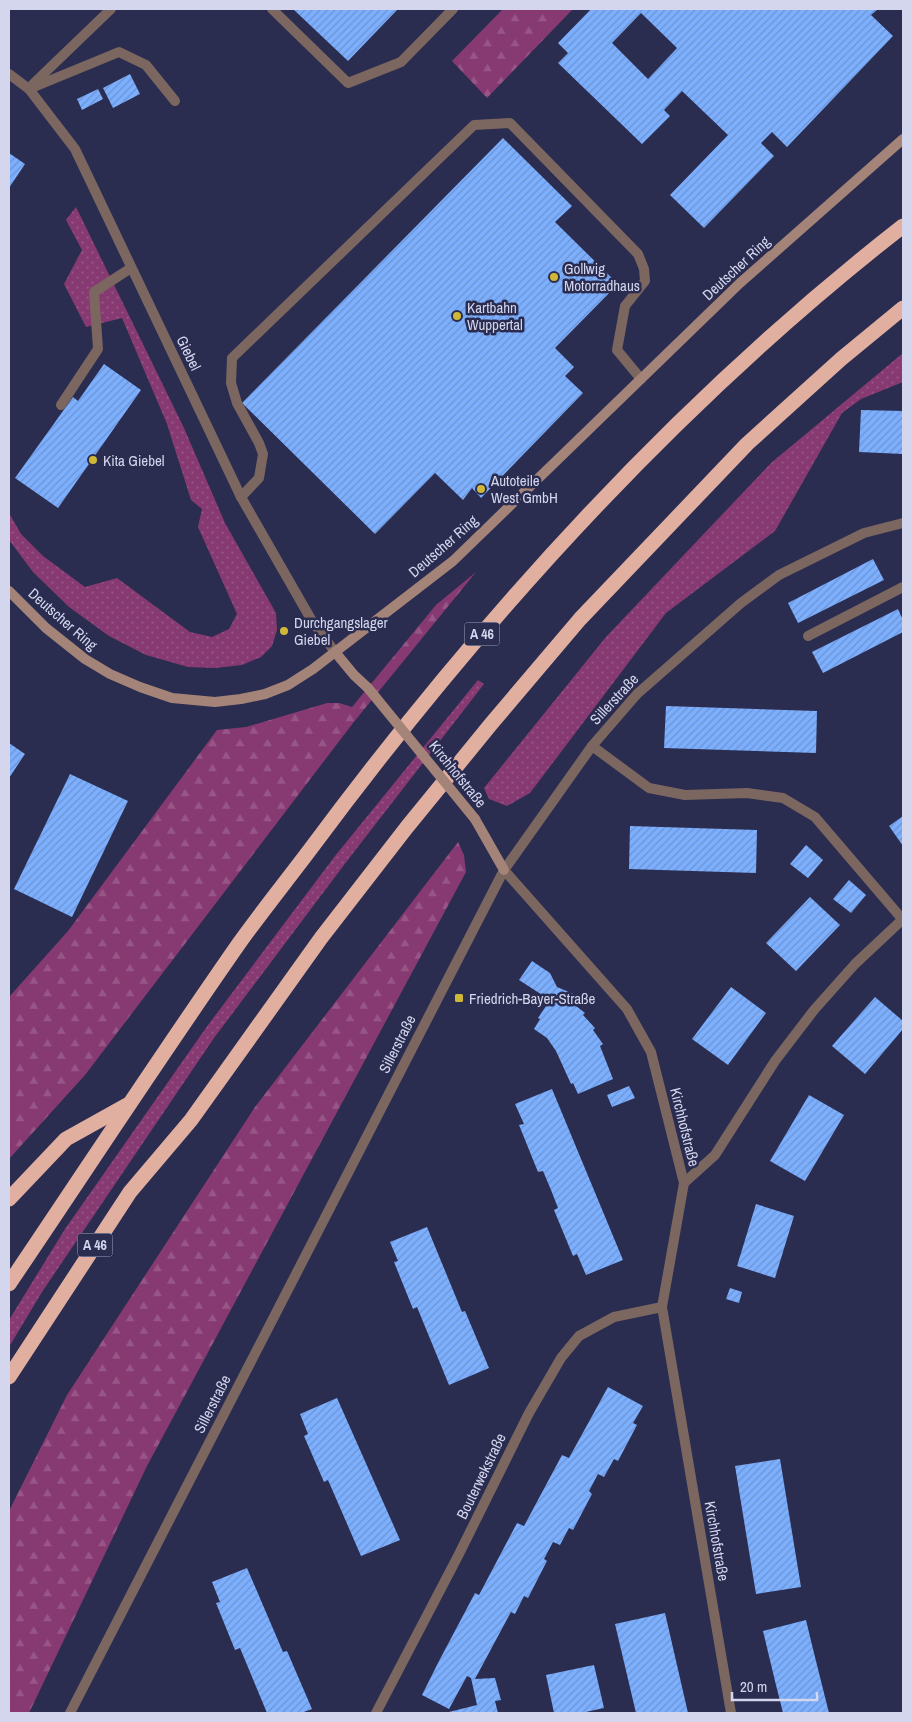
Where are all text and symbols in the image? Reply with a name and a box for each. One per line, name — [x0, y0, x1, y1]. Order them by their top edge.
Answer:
street label: Deutscher Ring — [698, 231, 775, 305]
place label: Gollwig Motorradhaus — [564, 258, 640, 296]
marker: Gollwig Motorradhaus — [548, 271, 560, 283]
place label: Kartbahn Wuppertal — [467, 297, 523, 335]
marker: Kartbahn Wuppertal — [451, 310, 463, 322]
street label: Giebel — [172, 332, 206, 374]
place label: Kita Giebel — [103, 450, 165, 471]
marker: Kita Giebel — [87, 454, 99, 466]
place label: Autoteile West GmbH — [490, 470, 558, 508]
marker: Autoteile West GmbH — [475, 483, 487, 495]
street label: Deutscher Ring — [404, 510, 482, 582]
street label: Deutscher Ring — [24, 583, 102, 655]
place label: Durchgangslager Giebel — [294, 612, 388, 650]
road number: A 46 — [464, 622, 500, 646]
marker: Durchgangslager Giebel — [278, 625, 290, 637]
street label: Sillerstraße — [585, 669, 643, 729]
street label: Kirchhofstraße — [424, 736, 492, 812]
place label: Friedrich-Bayer-Straße — [469, 988, 596, 1009]
marker: Friedrich-Bayer-Straße — [453, 992, 465, 1004]
street label: Sillerstraße — [373, 1011, 421, 1077]
street label: Kirchhofstraße — [665, 1085, 705, 1169]
road number: A 46 — [78, 1234, 112, 1256]
street label: Sillerstraße — [188, 1371, 236, 1437]
street label: Bouterwekstraße — [451, 1429, 511, 1522]
street label: Kirchhofstraße — [700, 1499, 734, 1583]
scale bar — [732, 1670, 817, 1702]
text: 20 m — [740, 1676, 767, 1697]

